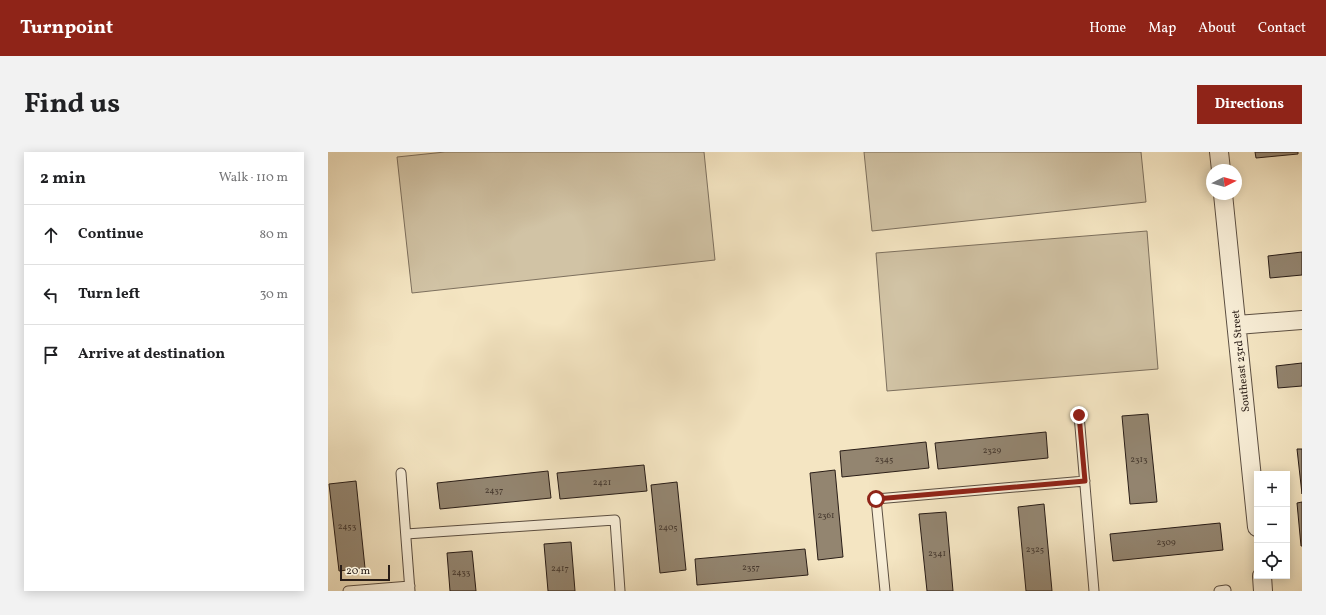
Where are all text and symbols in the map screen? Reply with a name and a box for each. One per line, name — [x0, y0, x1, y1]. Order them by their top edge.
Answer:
text: Turnpoint — [20, 15, 113, 41]
text: Home — [1089, 19, 1126, 38]
text: Map — [1148, 19, 1176, 38]
text: About — [1198, 19, 1236, 38]
text: Contact — [1258, 19, 1306, 38]
text: Find us — [24, 85, 120, 124]
button: Directions — [1197, 85, 1302, 124]
north arrow — [1206, 164, 1242, 200]
text: 2 min — [40, 167, 86, 190]
text: Walk · 110 m — [219, 169, 288, 187]
icon: ahead — [40, 224, 62, 246]
text: Continue — [78, 224, 143, 245]
text: 80 m — [259, 226, 288, 244]
icon: left — [40, 284, 62, 306]
text: Turn left — [78, 284, 140, 305]
text: 30 m — [260, 286, 288, 304]
street label: Southeast 23rd Street — [1229, 309, 1254, 413]
icon: arrive — [40, 344, 62, 366]
text: Arrive at destination — [78, 344, 225, 365]
route end — [1070, 406, 1088, 424]
house number: 2329 — [983, 444, 1002, 457]
house number: 2345 — [875, 453, 893, 466]
house number: 2313 — [1130, 453, 1148, 466]
map controls — [1254, 471, 1290, 579]
button: + — [1254, 471, 1290, 507]
house number: 2421 — [593, 476, 611, 489]
house number: 2437 — [485, 484, 503, 497]
route start — [867, 490, 885, 508]
button: − — [1254, 507, 1290, 543]
house number: 2361 — [817, 509, 835, 522]
house number: 2453 — [338, 520, 357, 533]
house number: 2405 — [658, 521, 678, 534]
house number: 2309 — [1156, 536, 1176, 549]
house number: 2325 — [1026, 543, 1044, 556]
button: locate — [1254, 543, 1290, 579]
house number: 2341 — [928, 547, 946, 560]
house number: 2357 — [742, 561, 760, 574]
house number: 2417 — [551, 562, 569, 575]
scale bar — [340, 563, 390, 582]
text: 20 m — [346, 564, 370, 579]
house number: 2433 — [452, 566, 471, 579]

